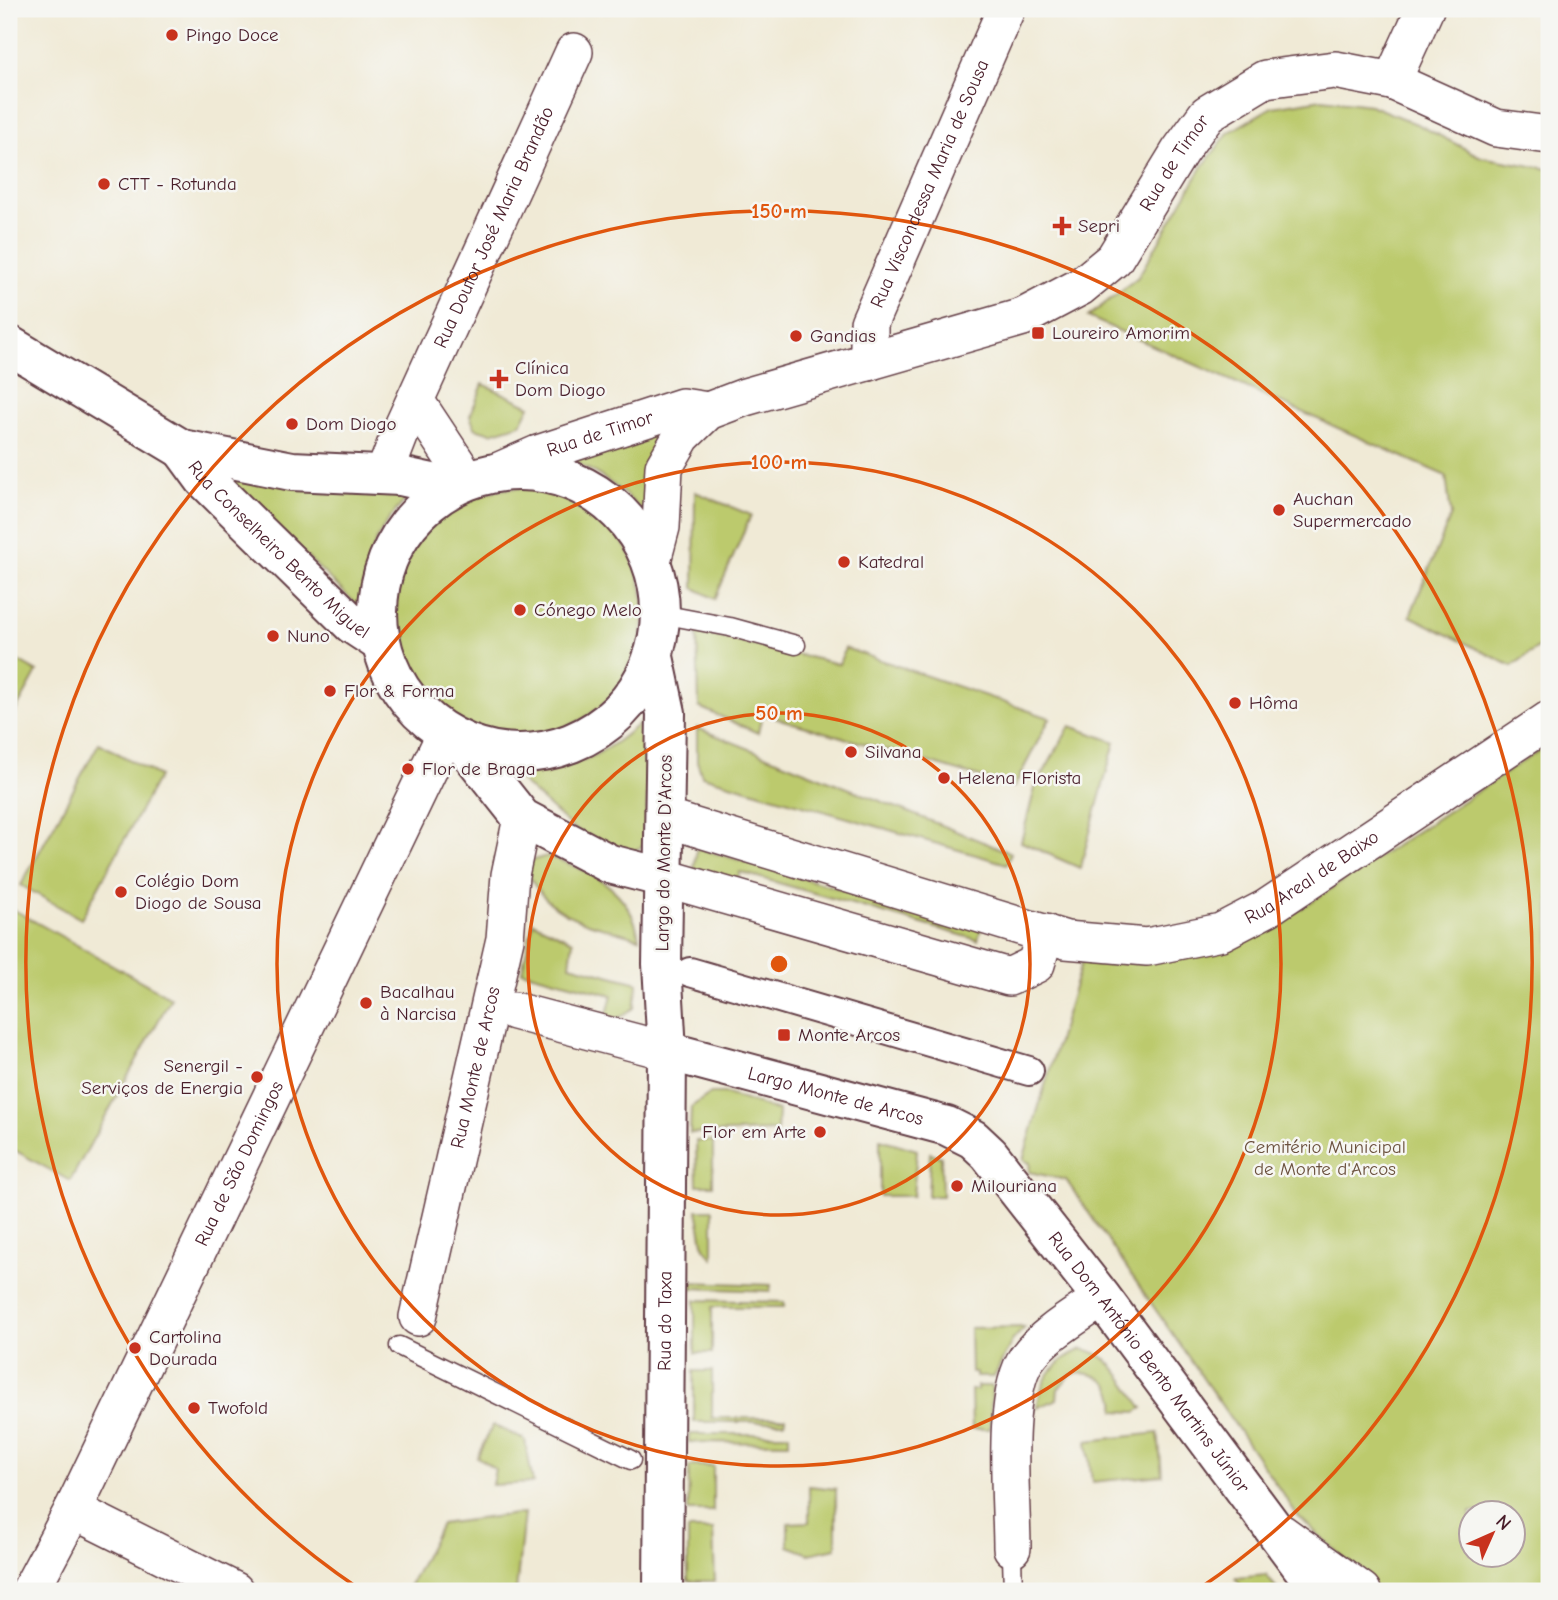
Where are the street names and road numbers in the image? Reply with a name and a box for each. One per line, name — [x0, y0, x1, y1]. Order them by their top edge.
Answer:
street label: Rua Viscondessa Maria de Sousa — [866, 56, 994, 311]
street label: Rua Doutor José Maria Brandão — [429, 103, 559, 352]
street label: Rua de Timor — [1135, 110, 1214, 215]
street label: Rua de Timor — [544, 406, 656, 461]
street label: Rua Conselheiro Bento Miguel — [183, 456, 373, 643]
street label: Largo do Monte D'Arcos — [651, 754, 677, 952]
street label: Rua Areal de Baixo — [1241, 826, 1383, 929]
street label: Rua Monte de Arcos — [446, 984, 505, 1151]
street label: Largo Monte de Arcos — [745, 1062, 926, 1130]
street label: Rua de São Domingos — [190, 1077, 288, 1250]
street label: Rua Dom António Bento Martins Júnior — [1043, 1228, 1254, 1498]
street label: Rua do Taxa — [654, 1271, 676, 1371]

